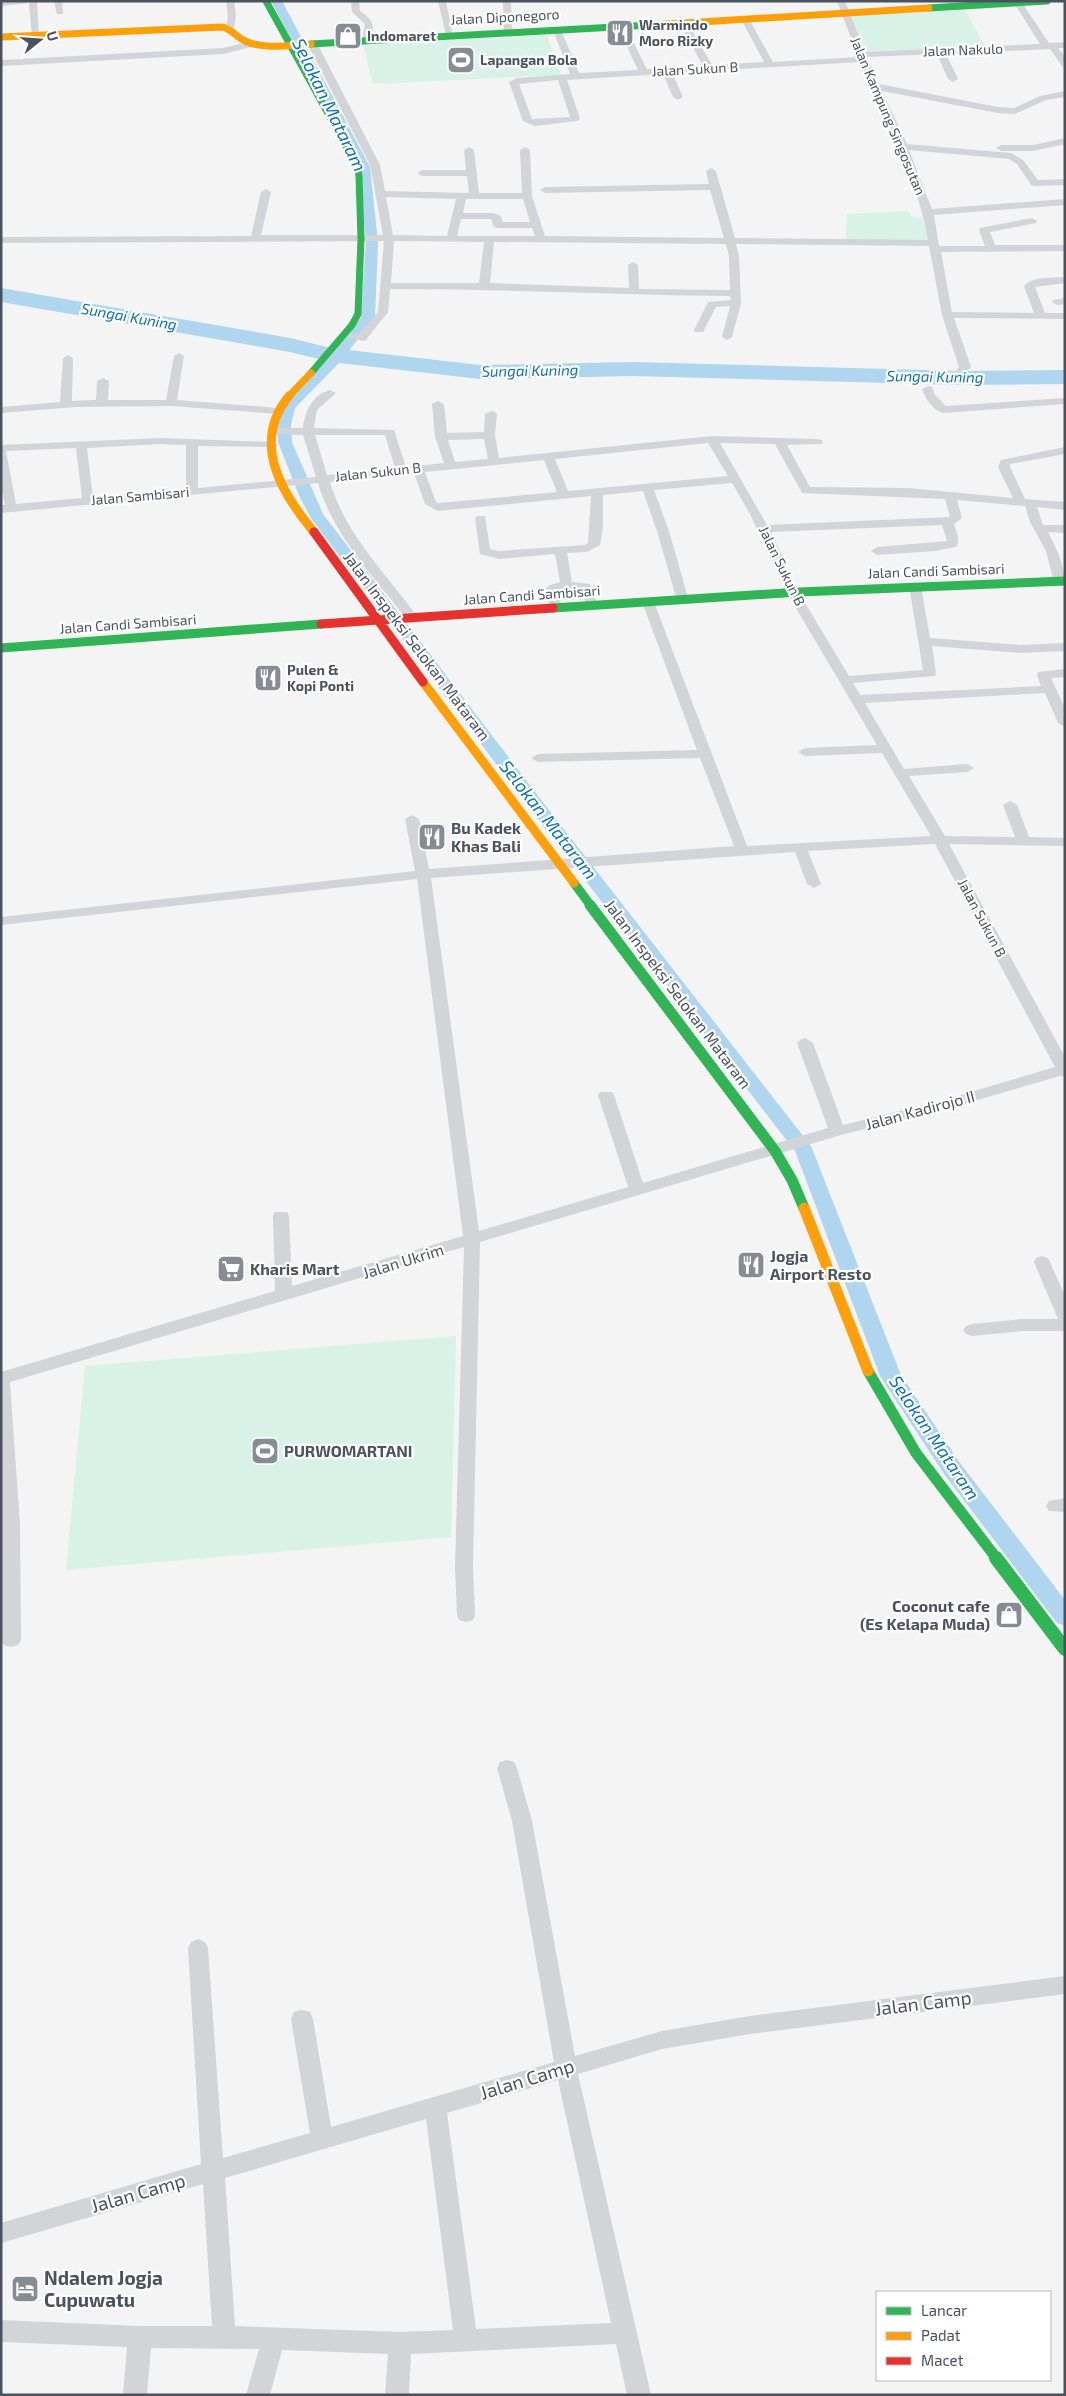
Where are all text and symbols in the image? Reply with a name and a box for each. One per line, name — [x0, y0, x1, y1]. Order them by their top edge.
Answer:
street label: Jalan Diponegoro — [450, 5, 560, 28]
north arrow — [15, 15, 65, 65]
place label: Warmindo Moro Rizky — [639, 16, 713, 49]
restaurant icon: Warmindo Moro Rizky — [605, 18, 635, 48]
shop icon: Indomaret — [333, 21, 363, 51]
place label: Indomaret — [367, 27, 436, 44]
text: U — [43, 29, 62, 43]
water label: Selokan Mataram — [288, 34, 372, 175]
street label: Jalan Kampung Singosutan — [847, 34, 930, 198]
street label: Jalan Nakulo — [923, 40, 1003, 59]
sports icon: Lapangan Bola — [446, 45, 476, 75]
place label: Lapangan Bola — [480, 51, 578, 68]
street label: Jalan Sukun B — [651, 58, 739, 79]
water label: Sungai Kuning — [80, 299, 178, 333]
water label: Sungai Kuning — [481, 360, 579, 380]
water label: Sungai Kuning — [886, 366, 984, 386]
street label: Jalan Sukun B — [334, 459, 422, 484]
street label: Jalan Sambisari — [90, 483, 190, 508]
street label: Jalan Sukun B — [756, 523, 809, 608]
street label: Jalan Inspeksi Selokan Mataram — [340, 547, 495, 744]
street label: Jalan Candi Sambisari — [867, 560, 1005, 581]
street label: Jalan Candi Sambisari — [463, 581, 601, 608]
street label: Jalan Candi Sambisari — [59, 610, 197, 637]
place label: Pulen & Kopi Ponti — [287, 661, 354, 694]
restaurant icon: Pulen & Kopi Ponti — [253, 663, 283, 693]
water label: Selokan Mataram — [495, 755, 602, 883]
place label: Bu Kadek Khas Bali — [451, 818, 521, 855]
restaurant icon: Bu Kadek Khas Bali — [417, 822, 447, 852]
street label: Jalan Sukun B — [955, 876, 1010, 960]
street label: Jalan Inspeksi Selokan Mataram — [601, 895, 756, 1092]
street label: Jalan Kadirojo II — [863, 1086, 977, 1134]
street label: Jalan Ukrim — [360, 1239, 446, 1282]
place label: Jogja Airport Resto — [770, 1246, 871, 1283]
restaurant icon: Jogja Airport Resto — [736, 1250, 766, 1280]
supermarket icon: Kharis Mart — [216, 1254, 246, 1284]
place label: Kharis Mart — [250, 1259, 340, 1278]
water label: Selokan Mataram — [885, 1371, 985, 1504]
sports icon: PURWOMARTANI — [250, 1436, 280, 1466]
place label: PURWOMARTANI — [284, 1441, 412, 1460]
place label: Coconut cafe (Es Kelapa Muda) — [860, 1596, 990, 1633]
shop icon: Coconut cafe (Es Kelapa Muda) — [994, 1600, 1024, 1630]
street label: Jalan Camp — [873, 1985, 973, 2020]
street label: Jalan Camp — [477, 2053, 577, 2104]
street label: Jalan Camp — [88, 2168, 188, 2217]
place label: Ndalem Jogja Cupuwatu — [44, 2266, 163, 2311]
hotel icon: Ndalem Jogja Cupuwatu — [10, 2274, 40, 2304]
legend — [876, 2291, 1051, 2381]
text: Lancar — [921, 2301, 967, 2319]
text: Padat — [921, 2326, 961, 2344]
text: Macet — [921, 2351, 964, 2369]

